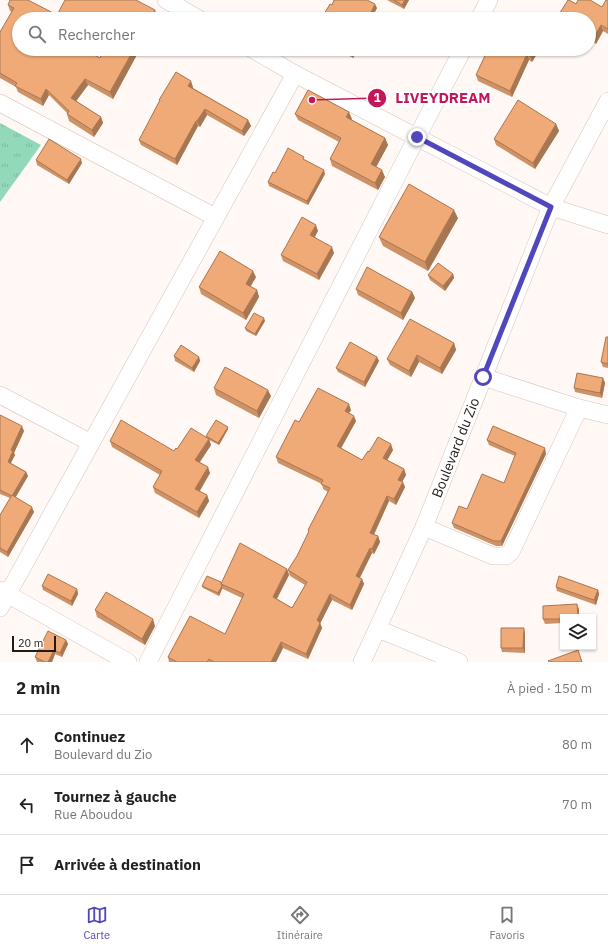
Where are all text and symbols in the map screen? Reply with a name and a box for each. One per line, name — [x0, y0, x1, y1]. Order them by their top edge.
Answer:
search box — [12, 12, 596, 56]
icon: search — [26, 23, 48, 45]
text: Rechercher — [58, 25, 135, 44]
callout: LIVEYDREAM — [367, 85, 499, 112]
text: LIVEYDREAM — [395, 88, 491, 107]
text: 1 — [373, 90, 381, 105]
route end — [408, 128, 426, 146]
route start — [474, 368, 492, 386]
street label: Boulevard du Zio — [428, 395, 483, 500]
map controls — [560, 614, 596, 650]
button: layers — [560, 614, 596, 650]
scale bar — [12, 634, 56, 653]
text: 20 m — [18, 636, 43, 650]
text: 2 min — [16, 677, 60, 699]
text: À pied · 150 m — [507, 680, 592, 697]
text: Continuez — [54, 727, 125, 746]
icon: ahead — [16, 734, 38, 756]
text: 80 m — [562, 736, 592, 753]
text: Boulevard du Zio — [54, 746, 152, 763]
text: Tournez à gauche — [54, 787, 177, 806]
icon: left — [16, 794, 38, 816]
text: 70 m — [562, 796, 592, 813]
text: Rue Aboudou — [54, 806, 133, 823]
icon: arrive — [16, 854, 38, 876]
text: Arrivée à destination — [54, 855, 201, 874]
tab: Carte — [83, 904, 110, 942]
tab: Itinéraire — [277, 904, 323, 942]
tab: Favoris — [489, 904, 525, 942]

